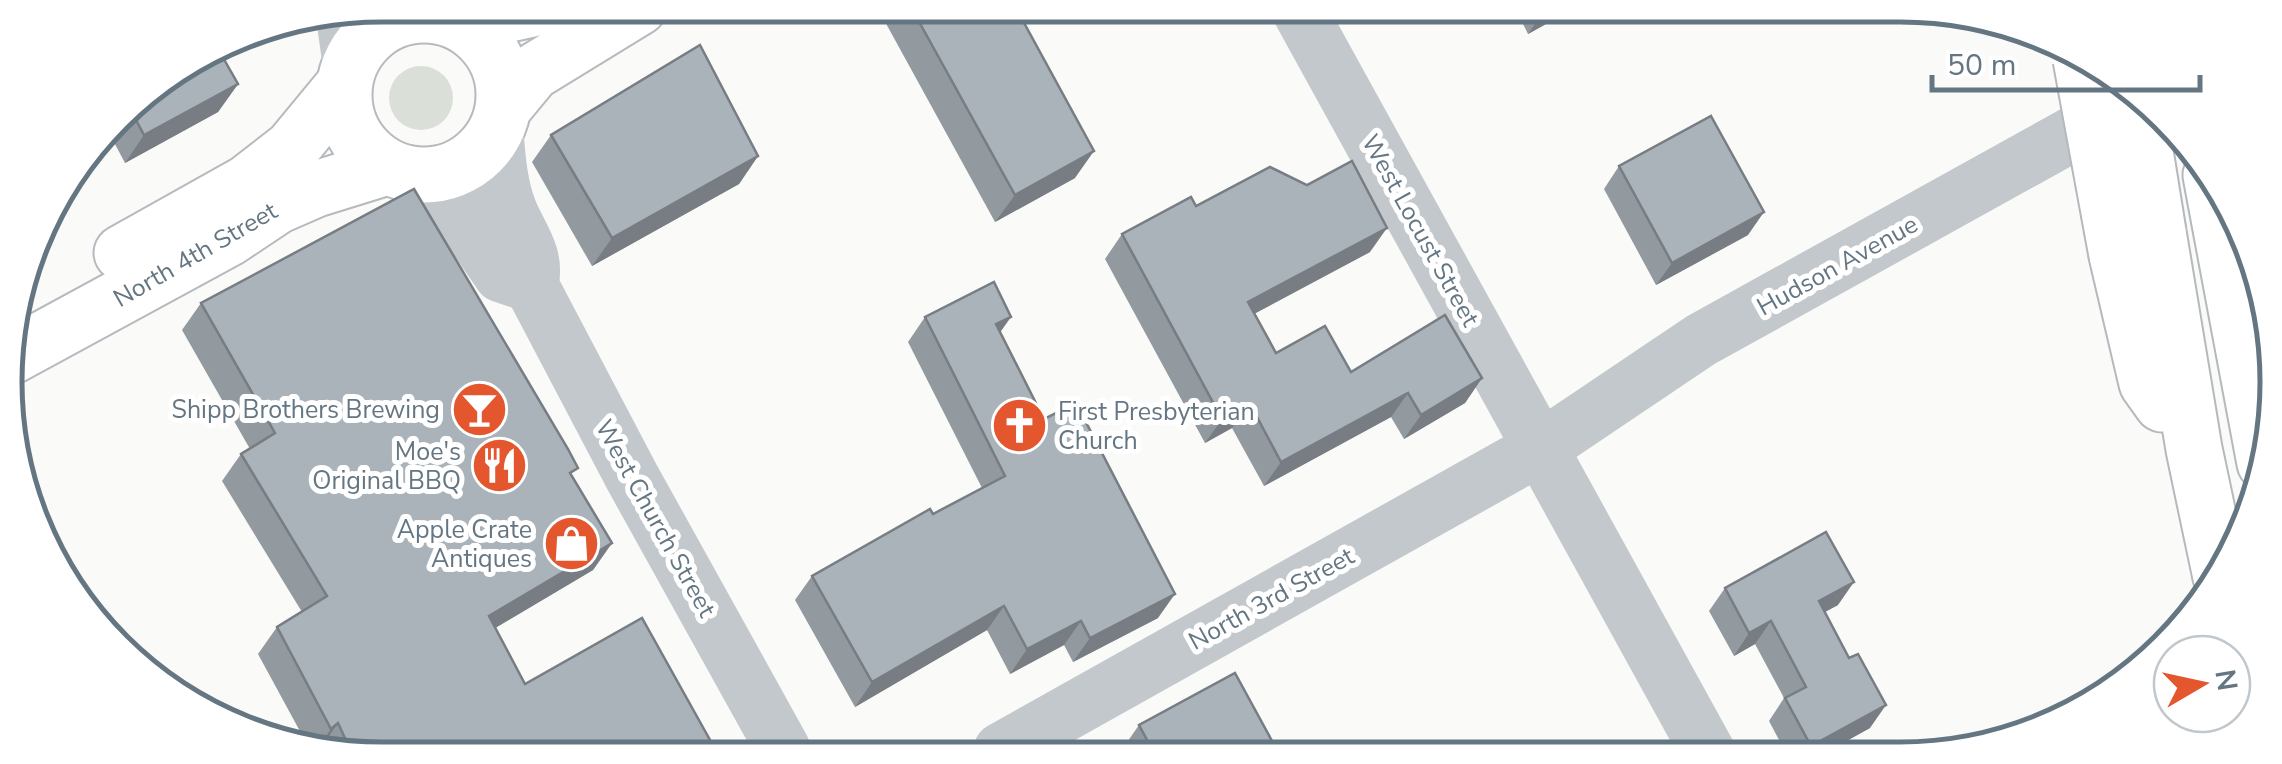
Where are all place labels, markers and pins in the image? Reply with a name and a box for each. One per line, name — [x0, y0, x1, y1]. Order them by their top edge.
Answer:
bar icon: Shipp Brothers Brewing — [449, 379, 509, 439]
place label: Shipp Brothers Brewing — [172, 393, 440, 427]
church icon: First Presbyterian Church — [989, 395, 1049, 455]
place label: First Presbyterian Church — [1058, 395, 1255, 458]
place label: Moe's Original BBQ — [312, 435, 461, 498]
restaurant icon: Moe's Original BBQ — [470, 435, 530, 495]
place label: Apple Crate Antiques — [397, 513, 532, 576]
shop icon: Apple Crate Antiques — [541, 513, 601, 573]

